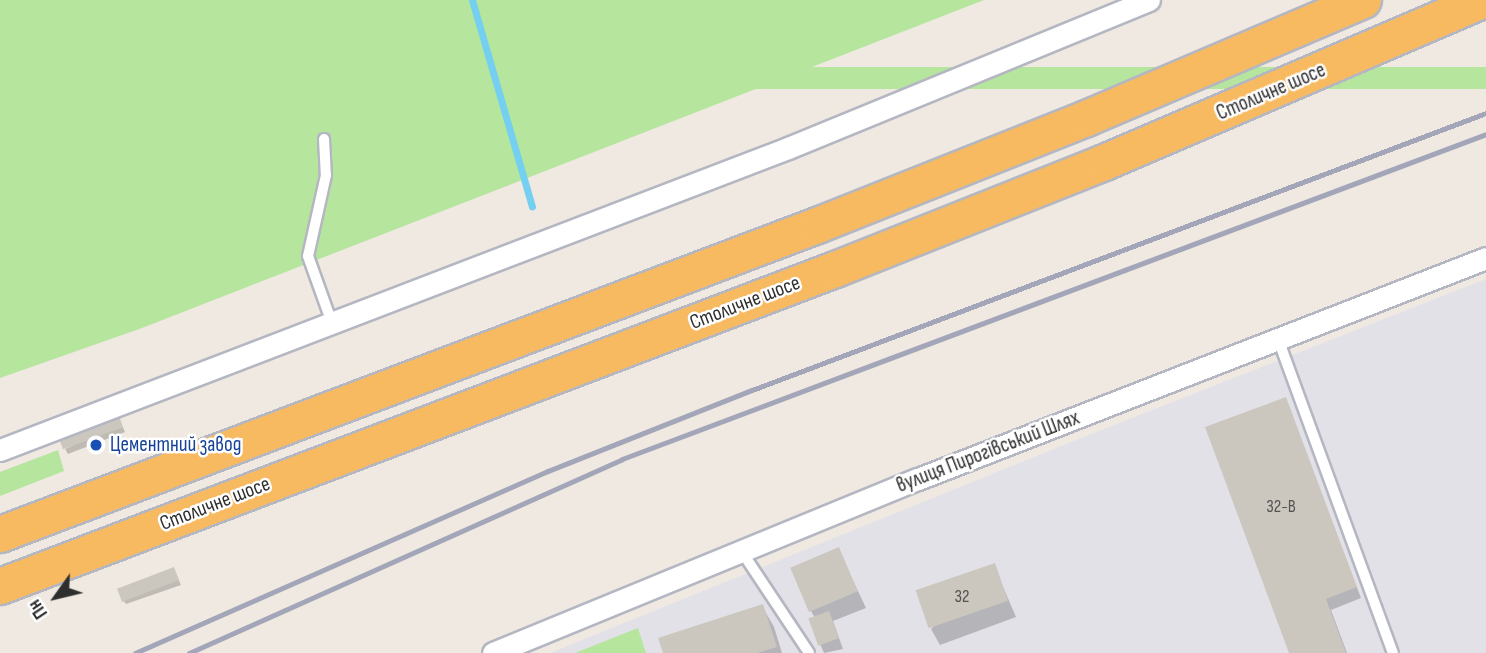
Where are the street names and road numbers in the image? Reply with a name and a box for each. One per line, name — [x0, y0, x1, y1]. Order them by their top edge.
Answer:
street label: Столичне шосе — [1213, 58, 1329, 126]
street label: Столичне шосе — [686, 270, 804, 336]
street label: вулиця Пирогівський Шлях — [893, 405, 1083, 499]
street label: Столичне шосе — [156, 471, 274, 537]

